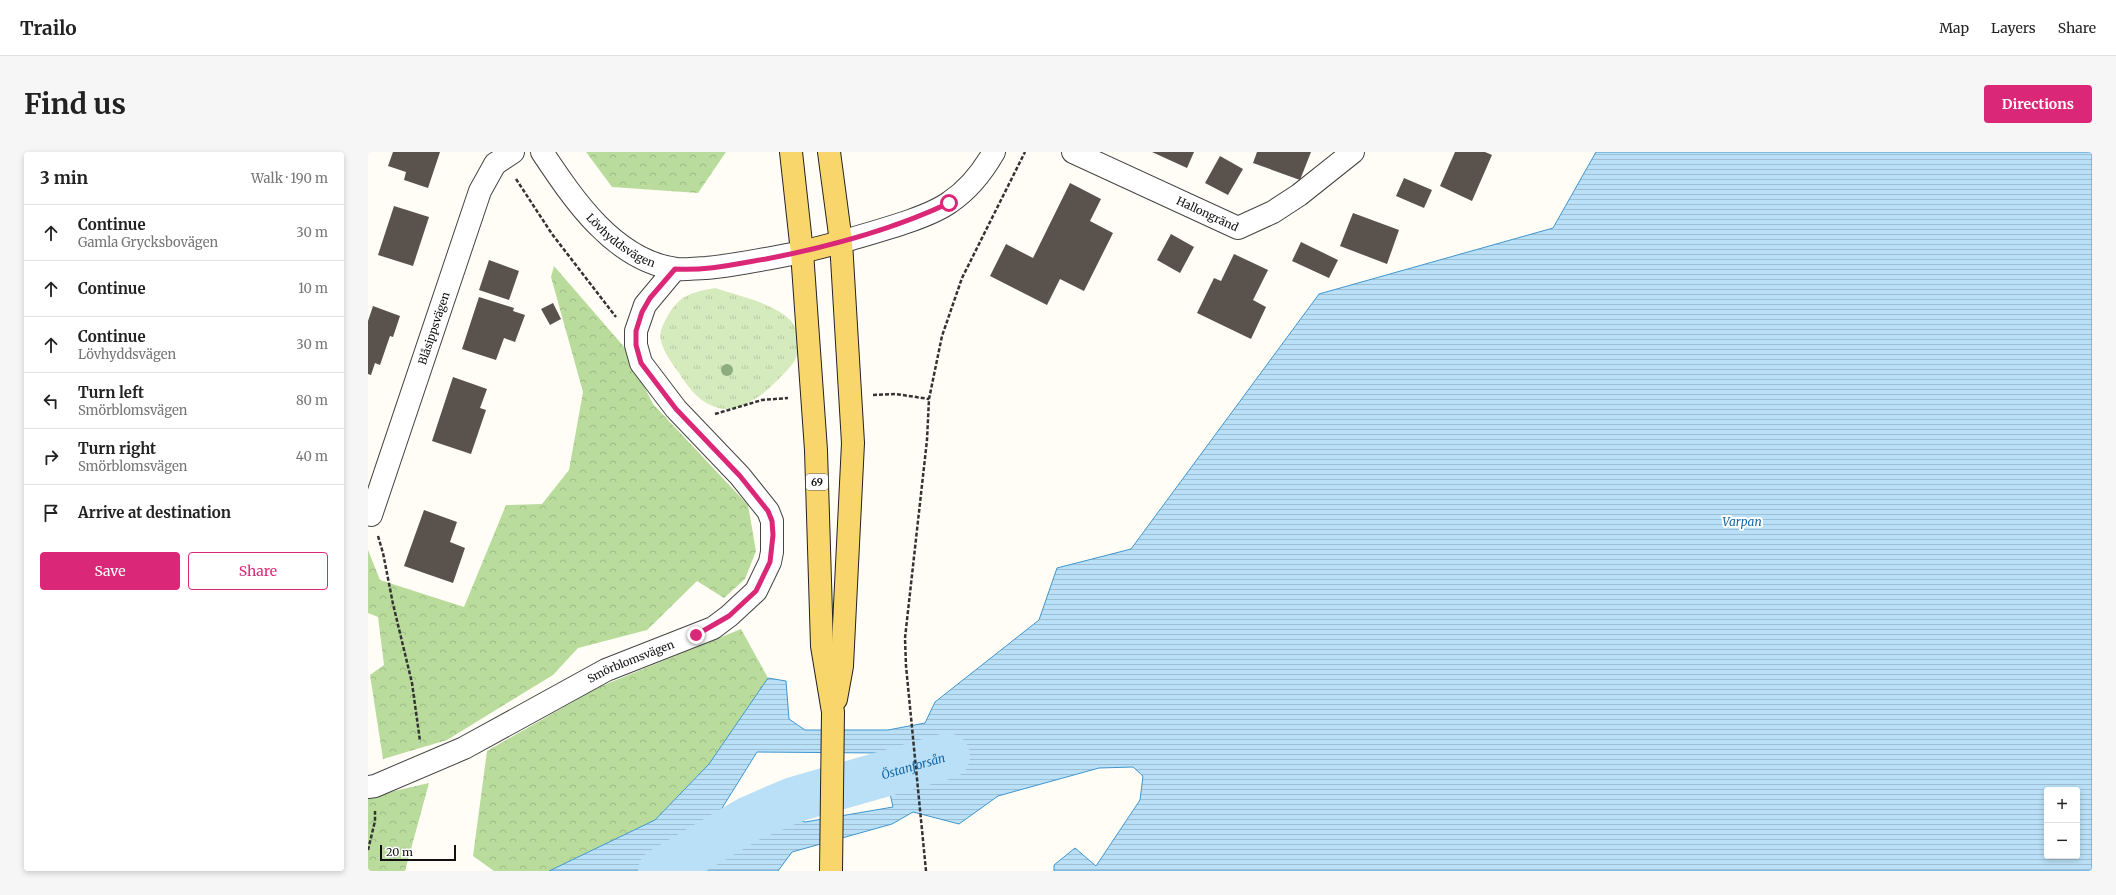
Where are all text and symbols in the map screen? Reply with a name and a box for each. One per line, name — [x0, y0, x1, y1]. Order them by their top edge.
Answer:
text: Trailo — [20, 16, 77, 40]
text: Map — [1939, 19, 1969, 37]
text: Layers — [1991, 19, 2036, 37]
text: Share — [2058, 19, 2096, 37]
button: Directions — [1984, 85, 2092, 123]
text: Find us — [24, 86, 126, 122]
text: 3 min — [40, 167, 88, 189]
text: Walk · 190 m — [251, 170, 328, 187]
route start — [940, 194, 958, 212]
street label: Hallongränd — [1174, 194, 1241, 234]
street label: Lövhyddsvägen — [583, 211, 658, 271]
text: Continue — [78, 215, 146, 234]
icon: ahead — [40, 222, 62, 244]
text: 30 m — [296, 224, 328, 241]
text: Gamla Grycksbovägen — [78, 234, 218, 251]
icon: ahead — [40, 278, 62, 300]
text: Continue — [78, 279, 146, 298]
text: 10 m — [298, 280, 328, 297]
street label: Blåsippsvägen — [415, 289, 453, 367]
text: Continue — [78, 327, 146, 346]
icon: ahead — [40, 334, 62, 356]
text: 30 m — [296, 336, 328, 353]
text: Lövhyddsvägen — [78, 346, 176, 363]
text: Turn left — [78, 383, 144, 402]
icon: left — [40, 390, 62, 412]
text: 80 m — [296, 392, 328, 409]
text: Smörblomsvägen — [78, 402, 187, 419]
text: Turn right — [78, 439, 156, 458]
icon: right — [40, 446, 62, 468]
text: 40 m — [296, 448, 328, 465]
text: Smörblomsvägen — [78, 458, 187, 475]
road number: 69 — [806, 474, 828, 490]
icon: arrive — [40, 502, 62, 524]
text: Arrive at destination — [78, 503, 231, 522]
water label: Varpan — [1722, 514, 1762, 529]
button: Save — [40, 552, 180, 590]
button: Share — [188, 552, 328, 590]
route end — [687, 626, 705, 644]
street label: Smörblomsvägen — [585, 637, 677, 686]
water label: Östanforsån — [879, 749, 947, 782]
map controls — [2044, 787, 2080, 859]
button: + — [2044, 787, 2080, 823]
button: − — [2044, 823, 2080, 859]
scale bar — [380, 843, 456, 862]
text: 20 m — [386, 845, 413, 859]

